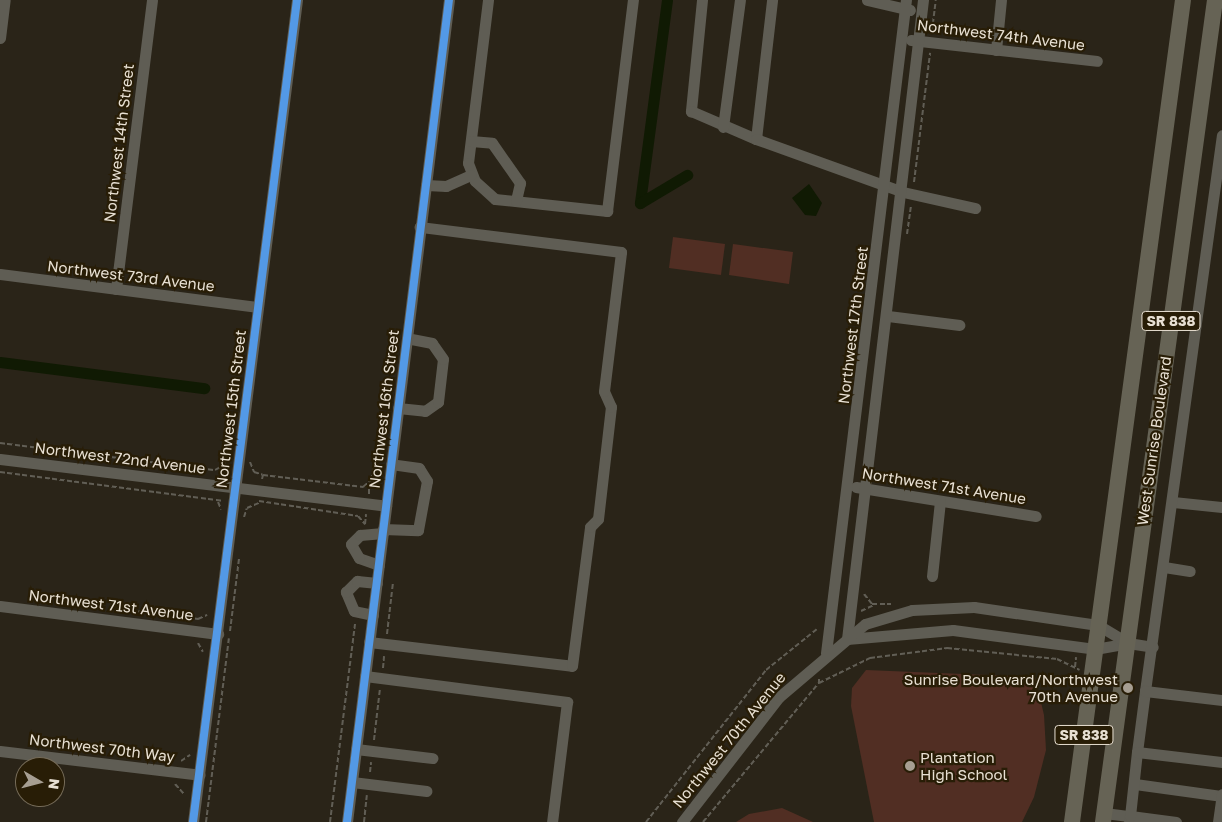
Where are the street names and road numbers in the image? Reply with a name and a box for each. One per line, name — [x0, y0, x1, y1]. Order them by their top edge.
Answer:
street label: Northwest 74th Avenue — [916, 16, 1086, 54]
street label: Northwest 14th Street — [100, 63, 138, 223]
street label: Northwest 17th Street — [834, 245, 872, 405]
street label: Northwest 73rd Avenue — [46, 257, 216, 295]
road number: SR 838 — [1141, 310, 1201, 332]
street label: Northwest 15th Street — [212, 329, 250, 489]
street label: Northwest 16th Street — [365, 329, 403, 489]
street label: West Sunrise Boulevard — [1133, 355, 1175, 527]
street label: Northwest 72nd Avenue — [34, 439, 206, 477]
street label: Northwest 71st Avenue — [861, 464, 1027, 508]
street label: Northwest 71st Avenue — [28, 586, 194, 624]
street label: Northwest 70th Avenue — [669, 669, 789, 811]
road number: SR 838 — [1054, 724, 1114, 746]
street label: Northwest 70th Way — [28, 730, 176, 766]

